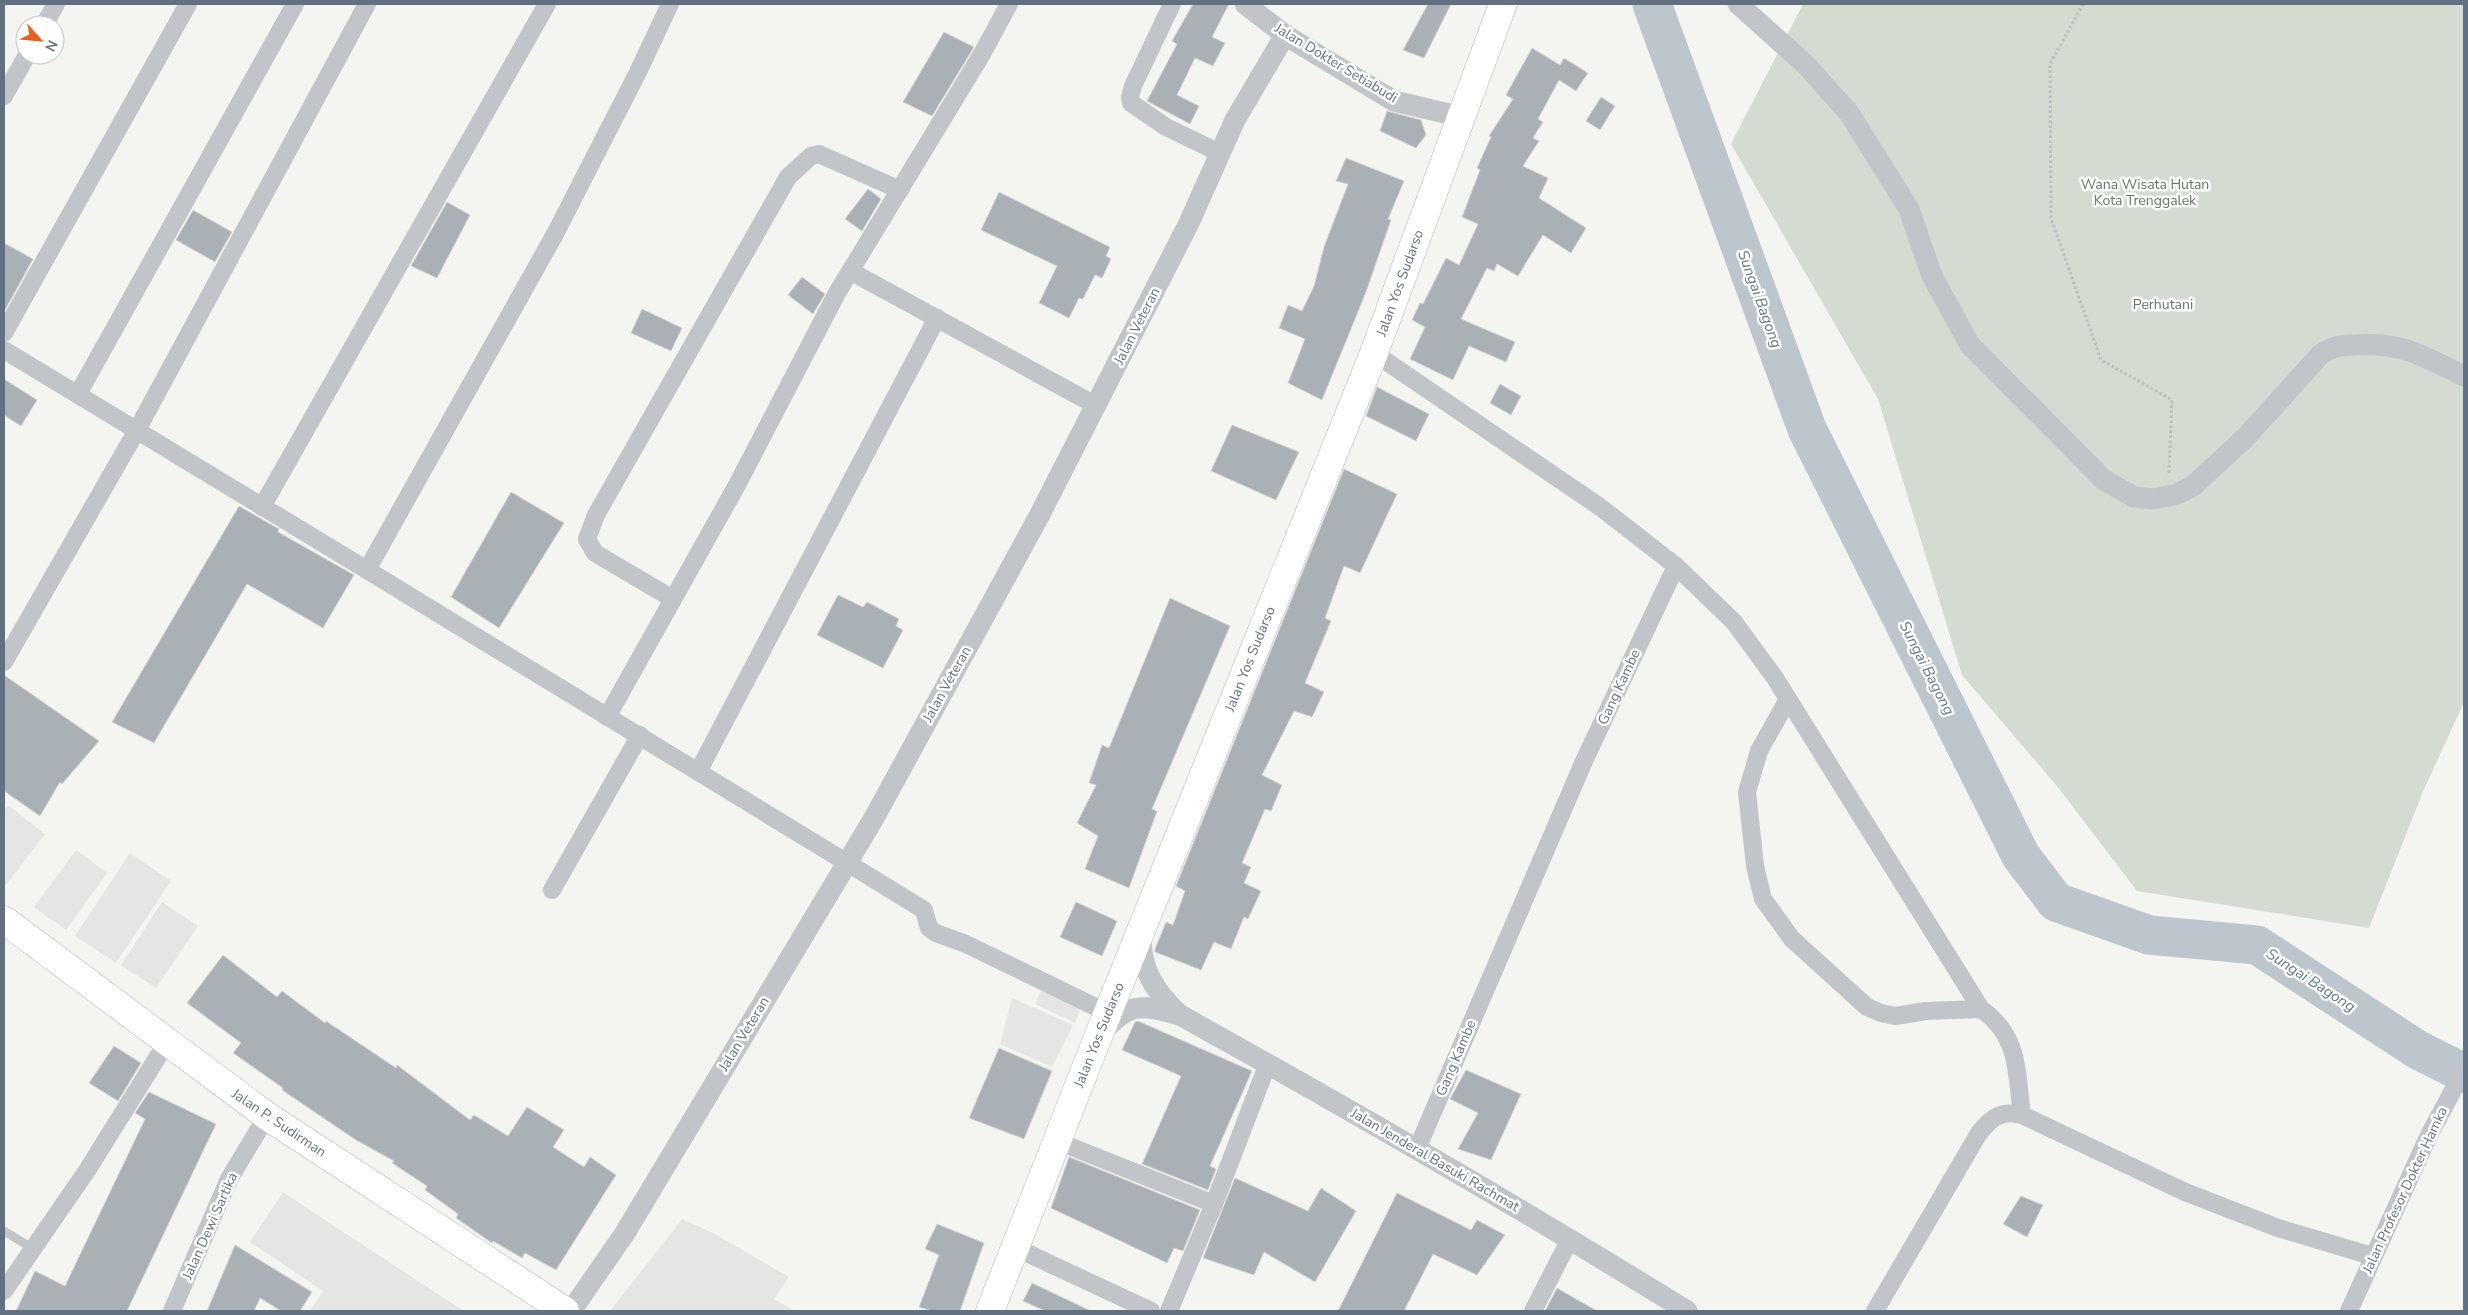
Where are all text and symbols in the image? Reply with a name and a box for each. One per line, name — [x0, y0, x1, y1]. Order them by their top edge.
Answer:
north arrow — [15, 15, 65, 65]
street label: Jalan Dokter Setiabudi — [1270, 18, 1401, 107]
text: N — [40, 37, 62, 55]
park label: Wana Wisata Hutan Kota Trenggalek — [2081, 175, 2209, 210]
street label: Jalan Yos Sudarso — [1372, 227, 1428, 340]
water label: Sungai Bagong — [1733, 247, 1787, 351]
street label: Jalan Veteran — [1109, 284, 1165, 369]
park label: Perhutani — [2133, 295, 2193, 314]
street label: Jalan Yos Sudarso — [1220, 603, 1280, 715]
water label: Sungai Bagong — [1895, 618, 1959, 719]
street label: Jalan Veteran — [918, 643, 976, 726]
street label: Gang Kambe — [1593, 646, 1645, 728]
water label: Sungai Bagong — [2262, 944, 2360, 1016]
street label: Jalan Yos Sudarso — [1069, 979, 1129, 1091]
street label: Jalan Veteran — [714, 993, 774, 1076]
street label: Gang Kambe — [1431, 1017, 1481, 1099]
street label: Jalan P. Sudirman — [227, 1084, 330, 1162]
street label: Jalan Jenderal Basuki Rachmat — [1346, 1103, 1523, 1216]
street label: Jalan Profesor Dokter Hamka — [2358, 1104, 2452, 1277]
street label: Jalan Dewi Sartika — [177, 1169, 242, 1283]

